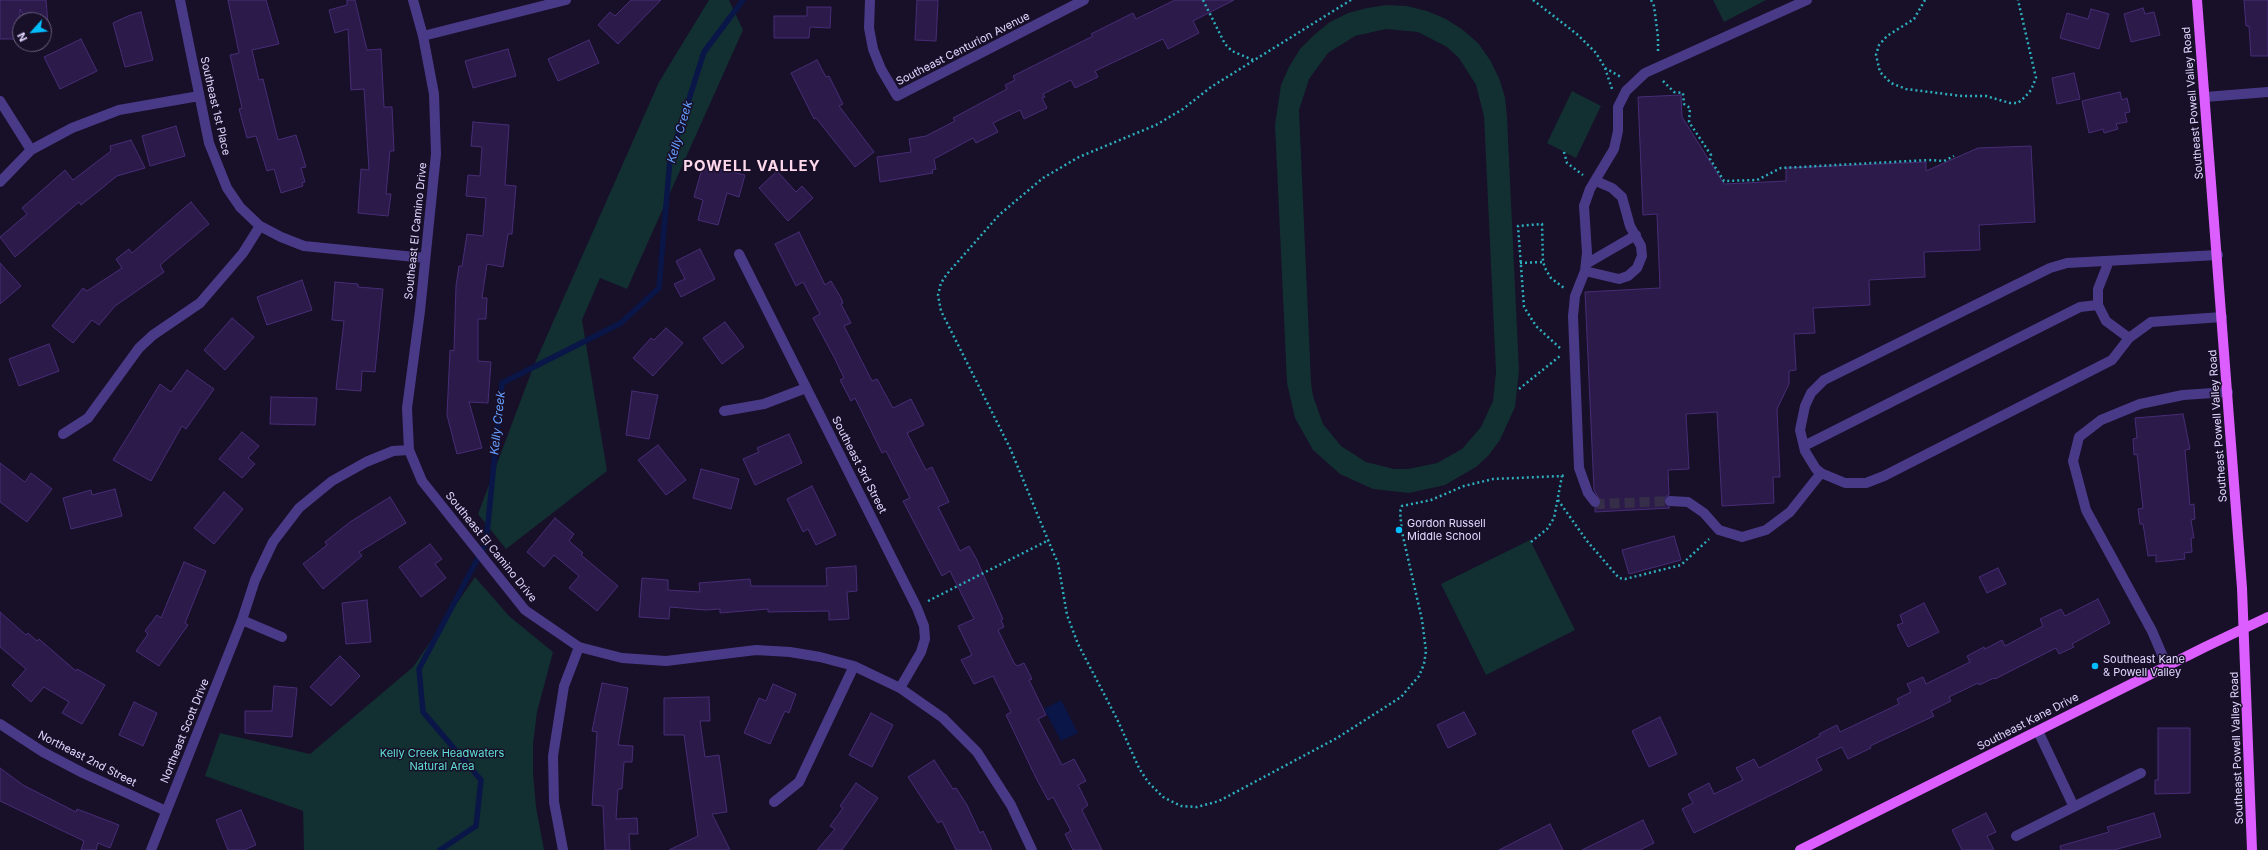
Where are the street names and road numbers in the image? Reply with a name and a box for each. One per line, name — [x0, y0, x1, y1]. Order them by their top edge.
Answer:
street label: Southeast Centurion Avenue — [894, 9, 1032, 89]
street label: Southeast Powell Valley Road — [2180, 26, 2206, 180]
street label: Southeast 1st Place — [197, 55, 233, 157]
street label: Southeast El Camino Drive — [402, 162, 430, 300]
street label: Southeast Powell Valley Road — [2206, 349, 2230, 503]
street label: Southeast 3rd Street — [829, 414, 889, 516]
street label: Southeast El Camino Drive — [443, 489, 539, 605]
street label: Southeast Powell Valley Road — [2228, 671, 2246, 825]
street label: Northeast Scott Drive — [158, 677, 212, 785]
street label: Southeast Kane Drive — [1975, 691, 2081, 753]
street label: Northeast 2nd Street — [36, 728, 138, 790]

